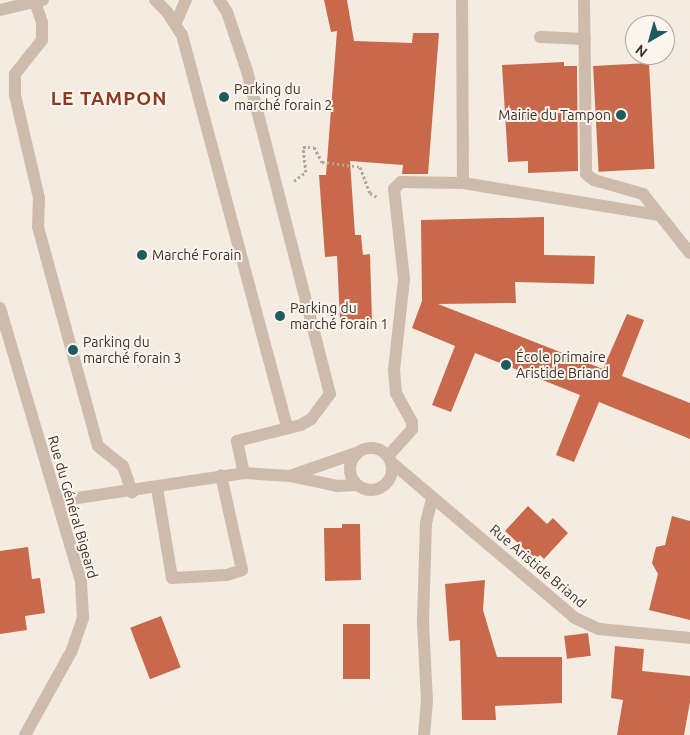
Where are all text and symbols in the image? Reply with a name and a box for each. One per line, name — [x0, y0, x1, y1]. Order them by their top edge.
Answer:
north arrow — [625, 15, 675, 65]
text: N — [632, 42, 650, 61]
place label: Parking du marché forain 2 — [234, 81, 333, 114]
district label: LE TAMPON — [50, 88, 168, 110]
marker: Parking du marché forain 2 — [218, 91, 230, 103]
place label: Mairie du Tampon — [498, 107, 611, 123]
marker: Mairie du Tampon — [615, 109, 627, 121]
place label: Marché Forain — [152, 247, 242, 263]
marker: Marché Forain — [136, 249, 148, 261]
place label: Parking du marché forain 1 — [290, 300, 389, 332]
marker: Parking du marché forain 1 — [274, 310, 286, 322]
place label: Parking du marché forain 3 — [83, 334, 182, 367]
marker: Parking du marché forain 3 — [67, 344, 79, 356]
place label: École primaire Aristide Briand — [516, 349, 609, 382]
marker: École primaire Aristide Briand — [500, 359, 512, 371]
street label: Rue du Général Bigeard — [45, 434, 101, 580]
street label: Rue Aristide Briand — [486, 521, 590, 611]

